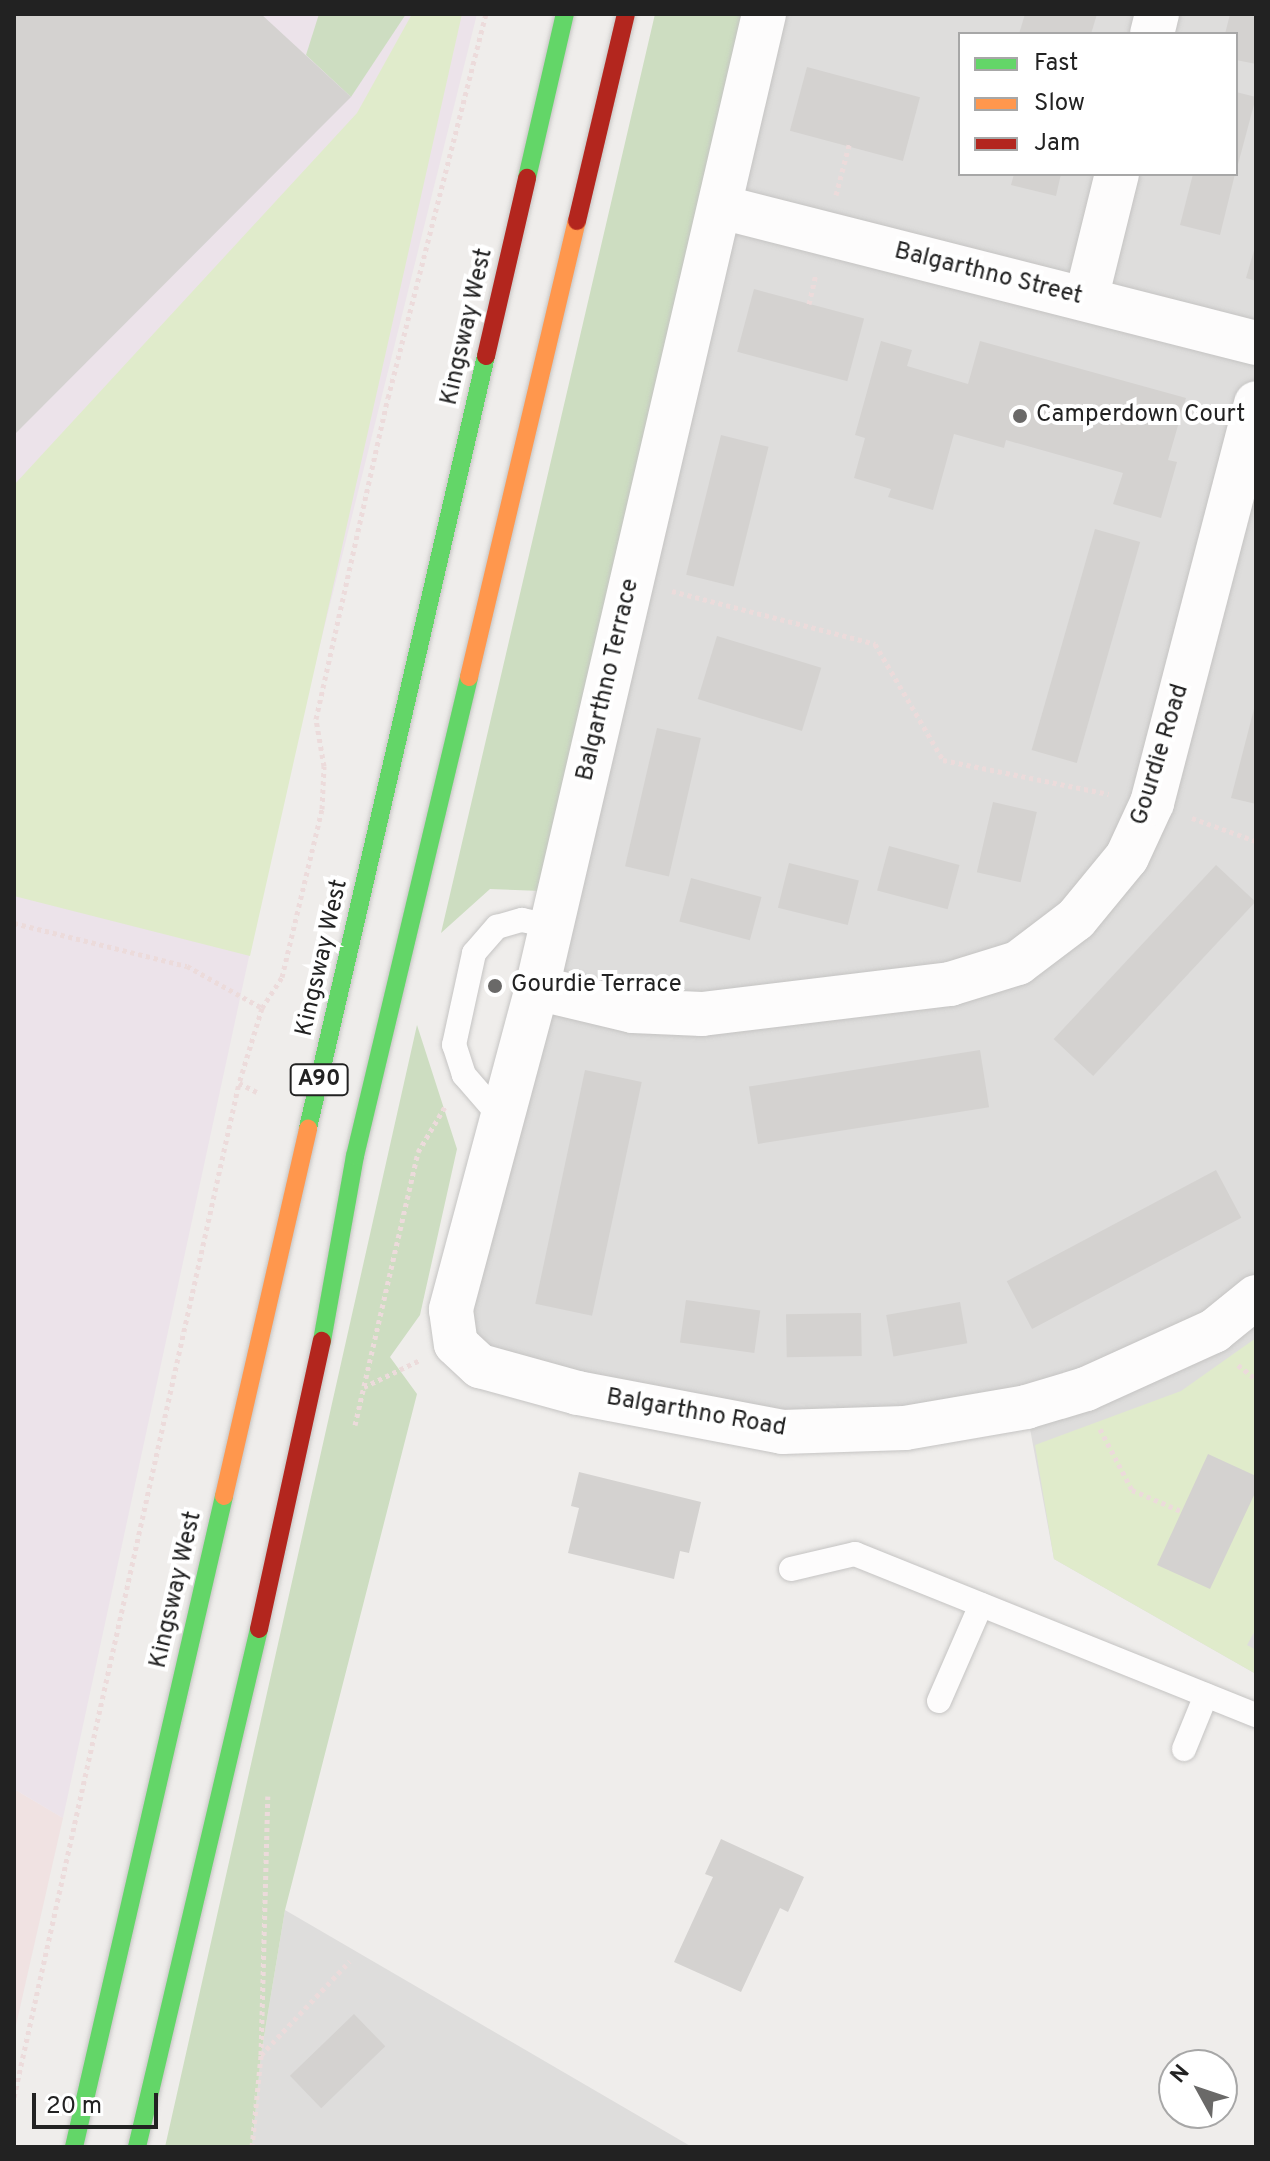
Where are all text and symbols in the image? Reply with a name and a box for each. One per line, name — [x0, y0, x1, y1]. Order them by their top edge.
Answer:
legend — [958, 32, 1238, 176]
text: Fast — [1034, 49, 1078, 79]
text: Slow — [1034, 89, 1085, 119]
text: Jam — [1034, 129, 1080, 159]
street label: Balgarthno Street — [891, 238, 1085, 312]
street label: Kingsway West — [436, 246, 500, 408]
place label: Camperdown Court — [1036, 402, 1245, 430]
marker: Camperdown Court — [1011, 407, 1029, 425]
street label: Balgarthno Terrace — [572, 576, 646, 784]
street label: Gourdie Road — [1126, 681, 1196, 829]
street label: Kingsway West — [291, 877, 355, 1039]
place label: Gourdie Terrace — [511, 972, 683, 1000]
marker: Gourdie Terrace — [486, 977, 504, 995]
road number: A90 — [289, 1062, 349, 1098]
street label: Balgarthno Road — [604, 1384, 788, 1444]
street label: Kingsway West — [145, 1509, 209, 1671]
north arrow — [1158, 2049, 1238, 2129]
text: N — [1165, 2060, 1196, 2089]
scale bar — [36, 2077, 162, 2127]
text: 20 m — [46, 2092, 102, 2122]

